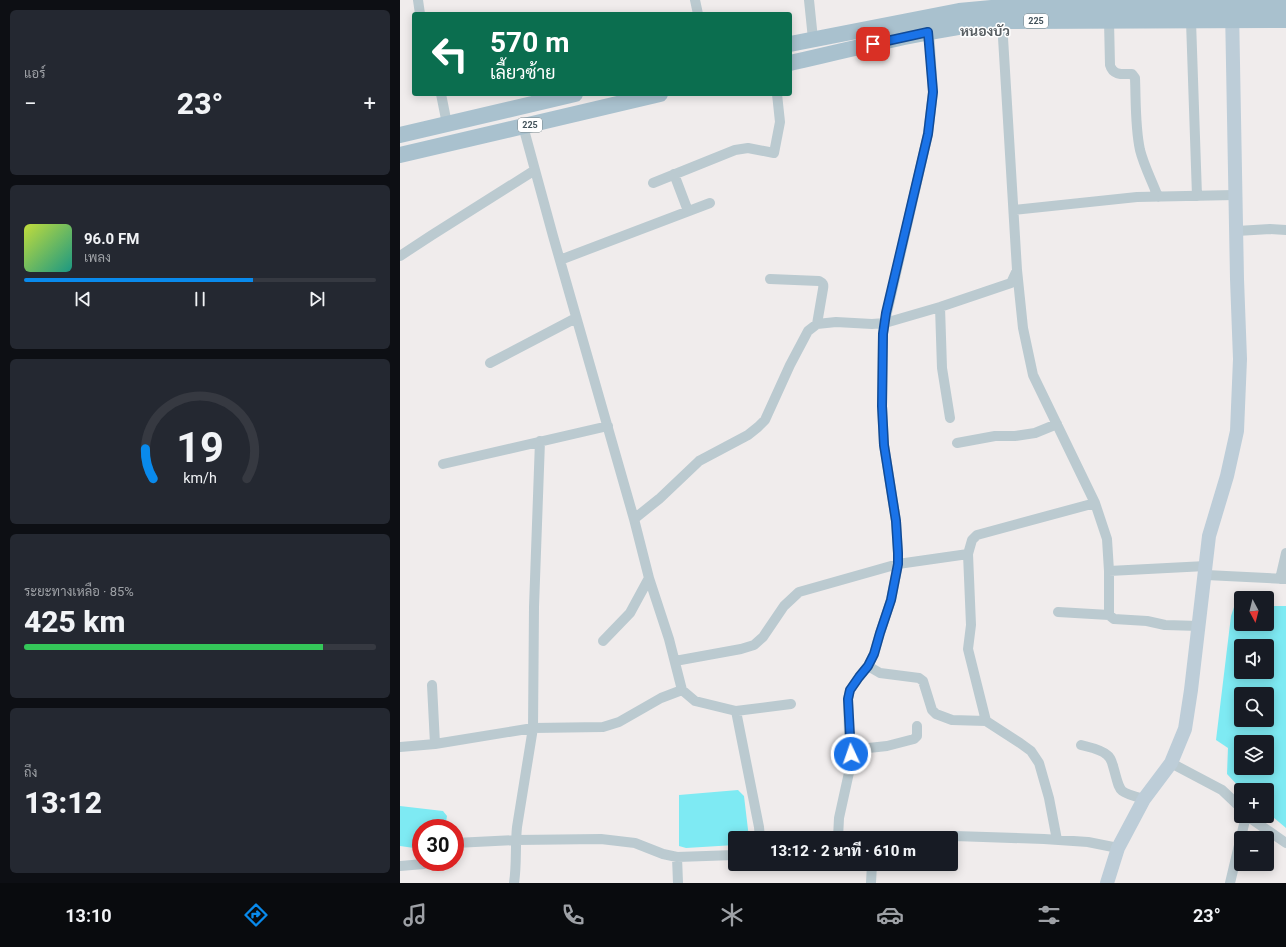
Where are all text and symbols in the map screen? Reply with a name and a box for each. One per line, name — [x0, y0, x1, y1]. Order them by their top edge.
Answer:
road number: 225 — [1024, 14, 1048, 28]
district label: หนองบัว — [960, 23, 1010, 39]
text: 570 m — [490, 26, 569, 59]
pin — [856, 27, 890, 61]
icon: left — [424, 28, 476, 80]
icon: arrive — [862, 33, 884, 55]
text: เลี้ยวซ้าย — [490, 62, 556, 83]
text: แอร์ — [24, 66, 45, 81]
text: 23° — [177, 86, 223, 121]
text: − — [24, 91, 37, 116]
text: + — [364, 91, 376, 116]
road number: 225 — [518, 118, 542, 132]
text: 96.0 FM — [84, 230, 139, 248]
text: เพลง — [84, 250, 111, 265]
icon: previous — [72, 288, 94, 310]
icon: pause — [189, 288, 211, 310]
icon: next — [306, 288, 328, 310]
text: 19 — [176, 423, 224, 472]
text: km/h — [183, 470, 217, 486]
text: ระยะทางเหลือ · 85% — [24, 584, 134, 599]
north arrow — [1234, 591, 1274, 631]
map controls — [1234, 591, 1274, 871]
text: 425 km — [24, 604, 126, 639]
button: sound — [1234, 639, 1274, 679]
button: search — [1234, 687, 1274, 727]
position arrow — [830, 733, 872, 775]
button: layers — [1234, 735, 1274, 775]
text: ถึง — [24, 765, 37, 780]
button: + — [1234, 783, 1274, 823]
text: 13:12 — [24, 785, 102, 820]
speed limit sign: 30 — [412, 819, 464, 871]
button: − — [1234, 831, 1274, 871]
text: 13:12 · 2 นาที · 610 m — [770, 842, 916, 860]
icon: directions — [242, 901, 270, 929]
icon: music — [401, 901, 429, 929]
icon: phone — [559, 901, 587, 929]
icon: climate — [718, 901, 746, 929]
icon: car — [876, 901, 904, 929]
icon: filters — [1035, 901, 1063, 929]
text: 13:10 — [65, 905, 112, 926]
text: 23° — [1193, 905, 1221, 926]

